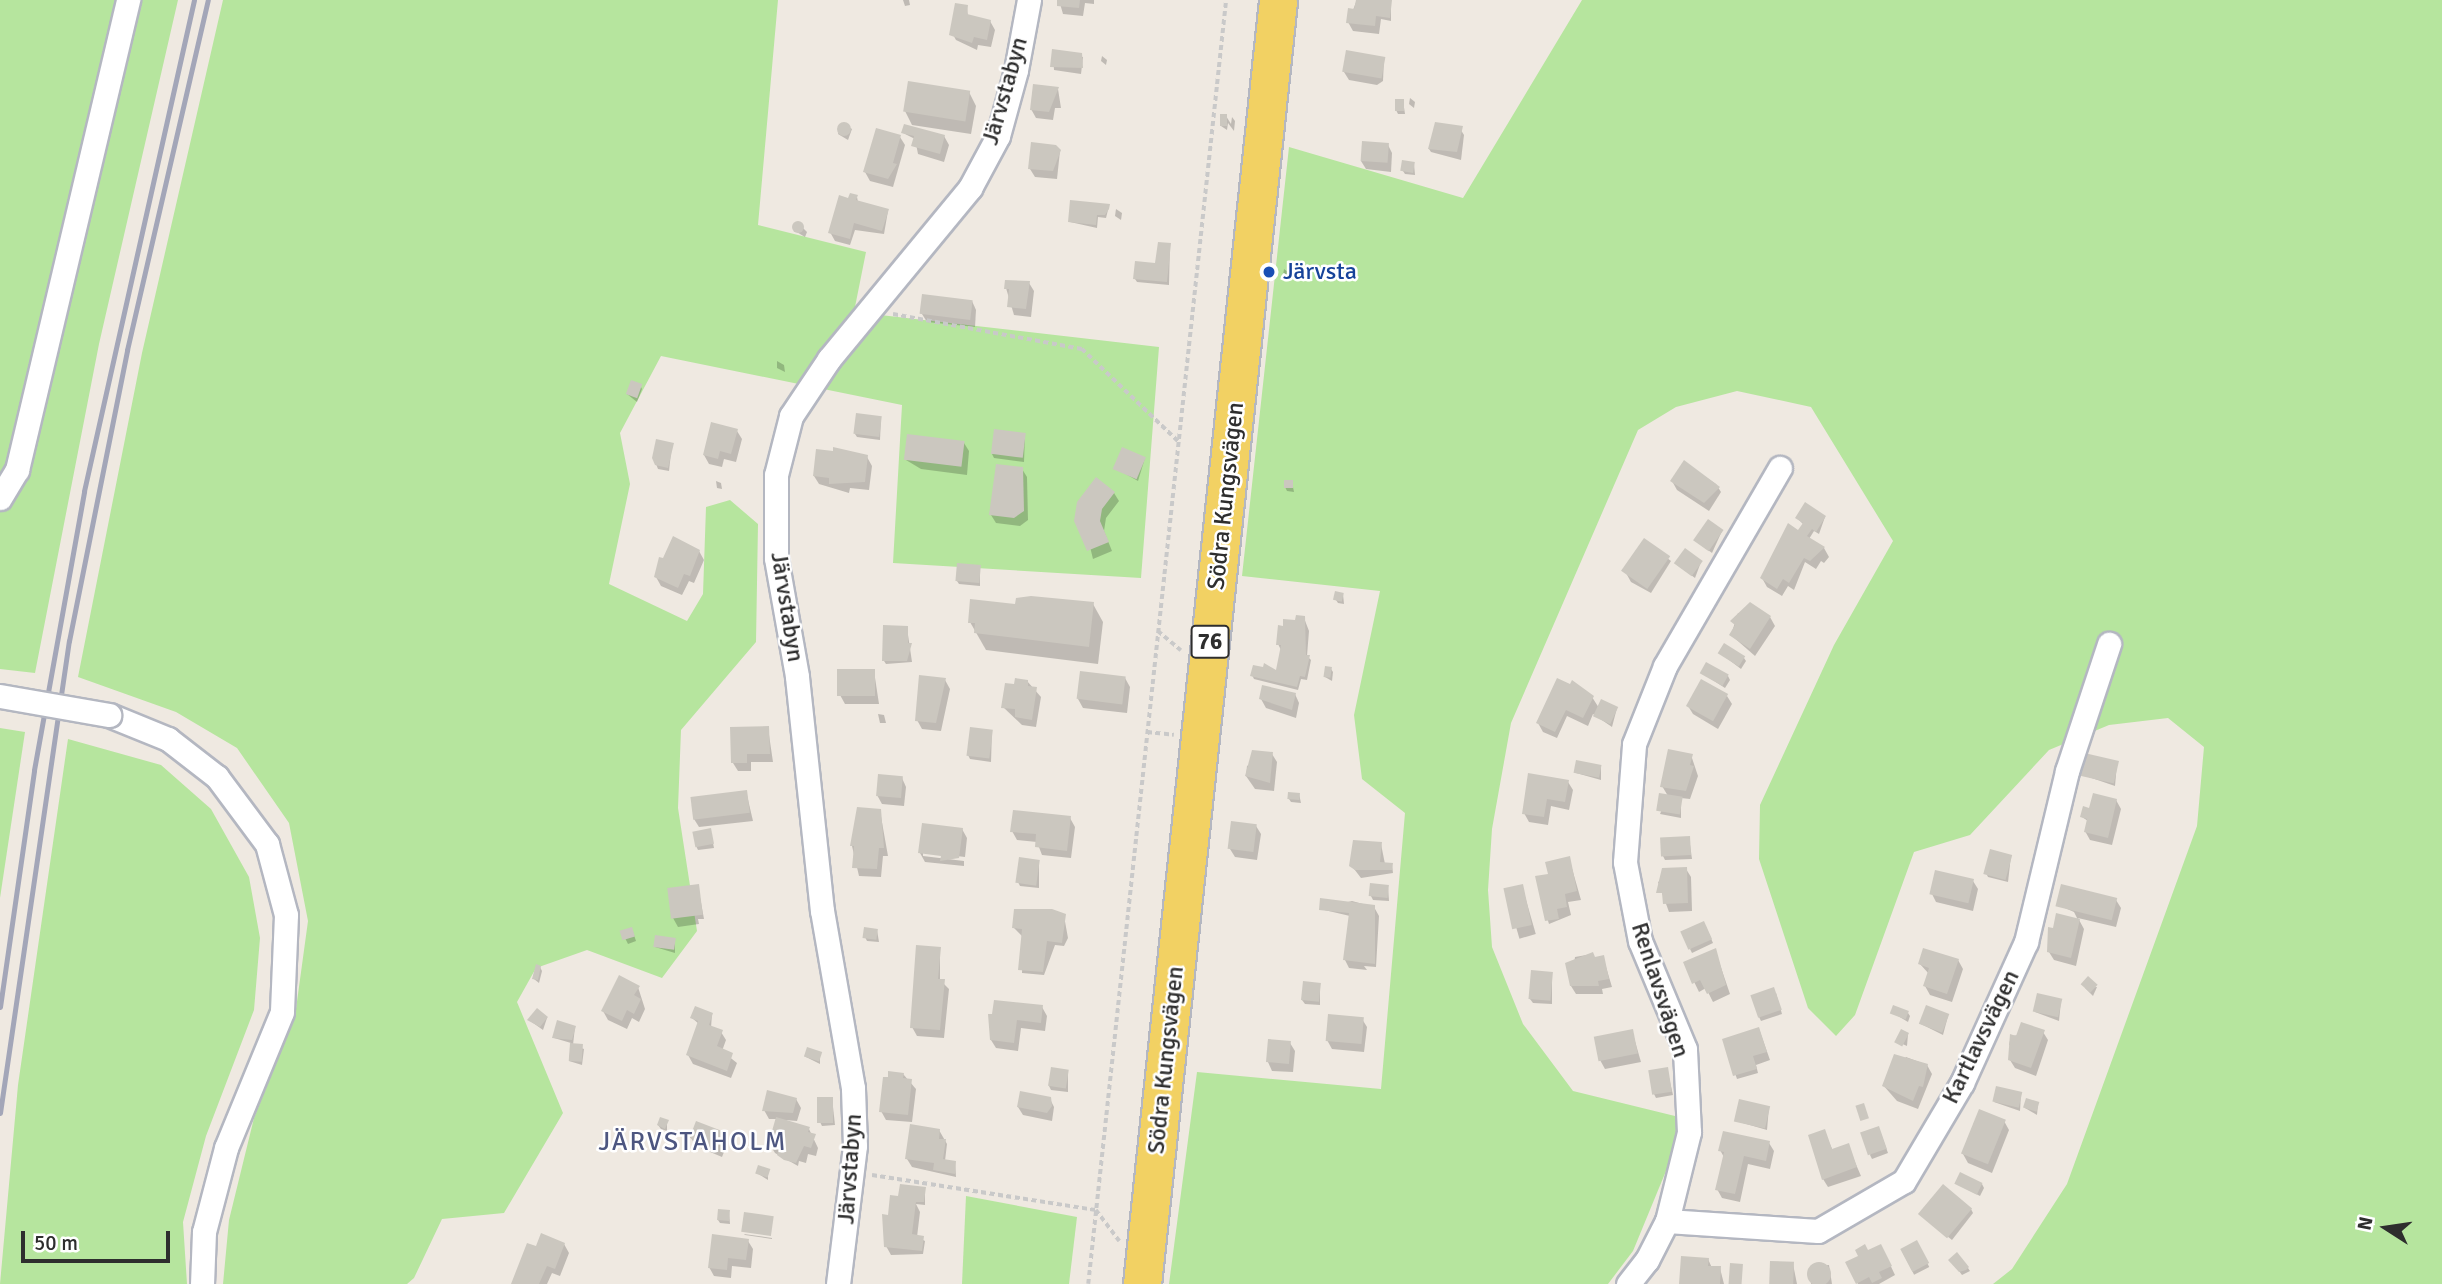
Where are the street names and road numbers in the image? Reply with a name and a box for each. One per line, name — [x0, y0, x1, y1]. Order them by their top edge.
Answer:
street label: Järvstabyn — [976, 34, 1034, 148]
street label: Södra Kungsvägen — [1202, 401, 1250, 591]
street label: Järvstabyn — [764, 550, 810, 664]
road number: 76 — [1189, 622, 1231, 662]
street label: Renlavsvägen — [1625, 919, 1695, 1061]
street label: Södra Kungsvägen — [1142, 965, 1190, 1155]
street label: Kartlavsvägen — [1936, 965, 2026, 1109]
street label: Järvstabyn — [832, 1113, 868, 1225]

